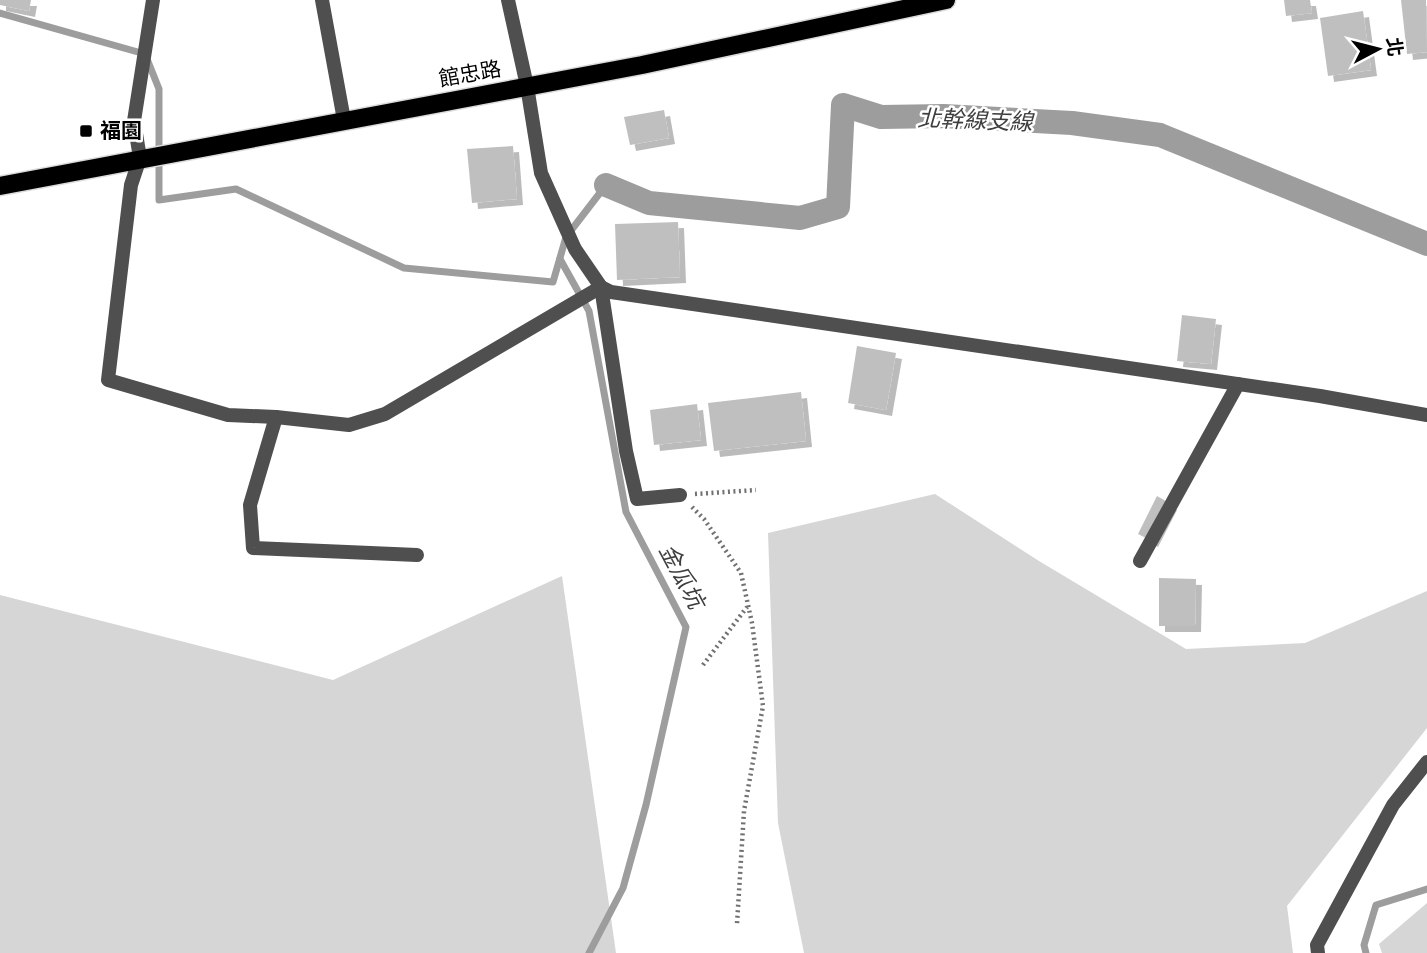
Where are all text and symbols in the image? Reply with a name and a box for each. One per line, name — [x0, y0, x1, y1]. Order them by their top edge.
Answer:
north arrow — [1343, 14, 1413, 84]
text: 北 — [1382, 36, 1407, 58]
street label: 館忠路 — [437, 57, 503, 91]
water label: 北幹線支線 — [917, 105, 1036, 136]
place label: 福園 — [100, 119, 142, 143]
marker: 福園 — [78, 123, 94, 139]
water label: 金瓜坑 — [653, 539, 711, 616]

